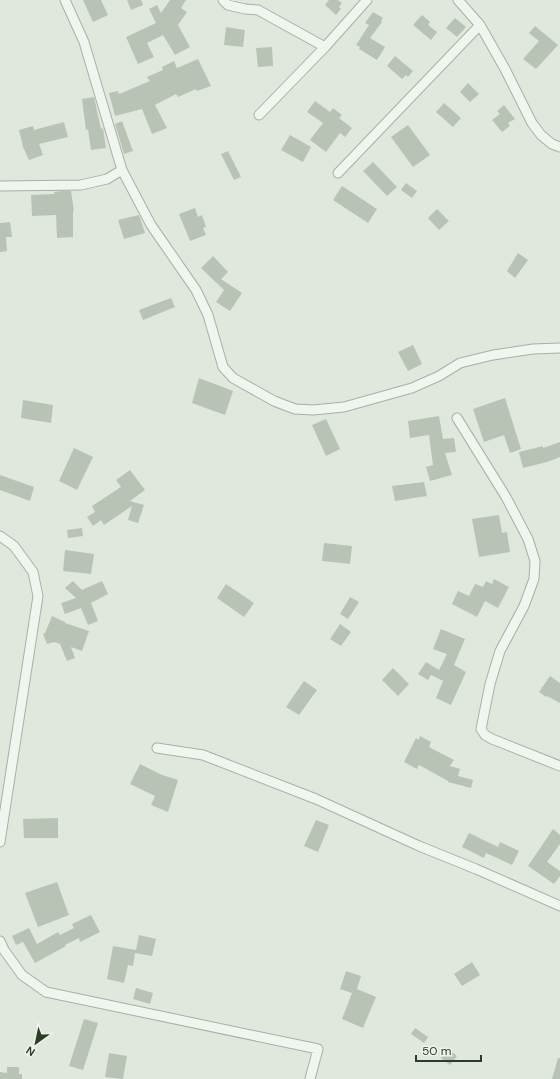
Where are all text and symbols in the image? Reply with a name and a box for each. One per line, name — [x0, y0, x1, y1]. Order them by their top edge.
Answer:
north arrow — [16, 1023, 56, 1063]
scale bar — [416, 1037, 481, 1063]
text: N — [23, 1043, 38, 1059]
text: 50 m — [422, 1043, 451, 1059]

